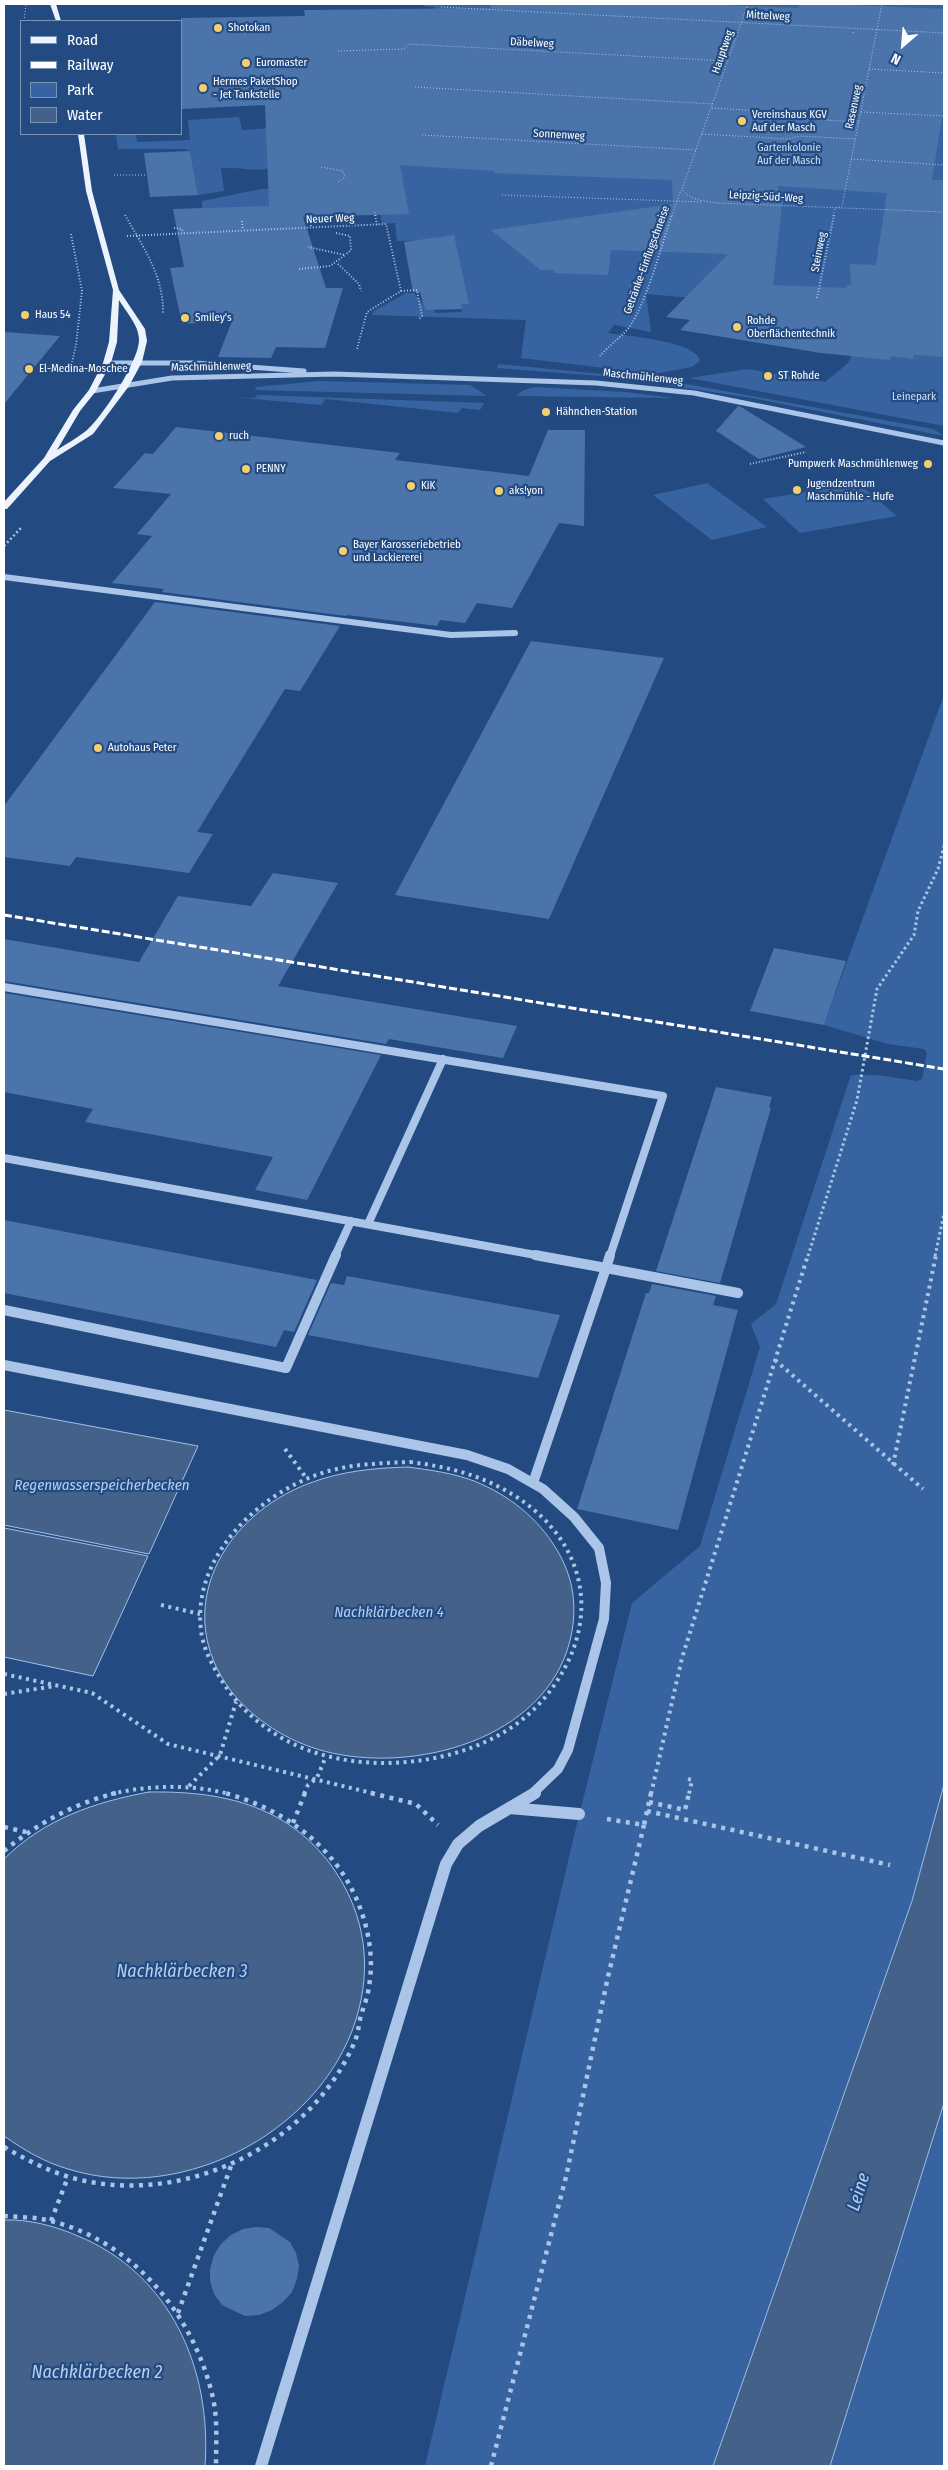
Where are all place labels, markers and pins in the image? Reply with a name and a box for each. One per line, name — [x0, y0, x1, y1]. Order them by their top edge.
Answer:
place label: Shotokan — [228, 21, 270, 35]
marker: Shotokan — [212, 22, 224, 34]
place label: Euromaster — [256, 56, 307, 70]
marker: Euromaster — [240, 57, 252, 69]
place label: Hermes PaketShop - Jet Tankstelle — [213, 75, 298, 101]
marker: Hermes PaketShop - Jet Tankstelle — [197, 82, 209, 94]
place label: Vereinshaus KGV Auf der Masch — [752, 108, 827, 134]
marker: Vereinshaus KGV Auf der Masch — [736, 115, 748, 127]
place label: Haus 54 — [35, 308, 70, 322]
marker: Haus 54 — [19, 309, 31, 321]
place label: Smiley's — [195, 311, 232, 325]
marker: Smiley's — [179, 312, 191, 324]
place label: Rohde Oberflächentechnik — [747, 314, 835, 340]
marker: Rohde Oberflächentechnik — [731, 321, 743, 333]
place label: El-Medina-Moschee — [39, 362, 128, 376]
marker: El-Medina-Moschee — [23, 363, 35, 375]
place label: ST Rohde — [778, 369, 820, 383]
marker: ST Rohde — [762, 370, 774, 382]
place label: Hähnchen-Station — [556, 405, 637, 419]
marker: Hähnchen-Station — [540, 406, 552, 418]
place label: ruch — [229, 429, 249, 443]
marker: ruch — [213, 430, 225, 442]
place label: Pumpwerk Maschmühlenweg — [788, 457, 918, 471]
marker: Pumpwerk Maschmühlenweg — [922, 458, 934, 470]
place label: PENNY — [256, 462, 286, 476]
marker: PENNY — [240, 463, 252, 475]
place label: Jugendzentrum Maschmühle - Hufe — [807, 477, 894, 503]
place label: KiK — [421, 479, 435, 493]
marker: KiK — [405, 480, 417, 492]
place label: aks!yon — [509, 484, 543, 498]
marker: Jugendzentrum Maschmühle - Hufe — [791, 484, 803, 496]
marker: aks!yon — [493, 485, 505, 497]
place label: Bayer Karosseriebetrieb und Lackiererei — [353, 538, 461, 564]
marker: Bayer Karosseriebetrieb und Lackiererei — [337, 545, 349, 557]
place label: Autohaus Peter — [108, 741, 177, 755]
marker: Autohaus Peter — [92, 742, 104, 754]

